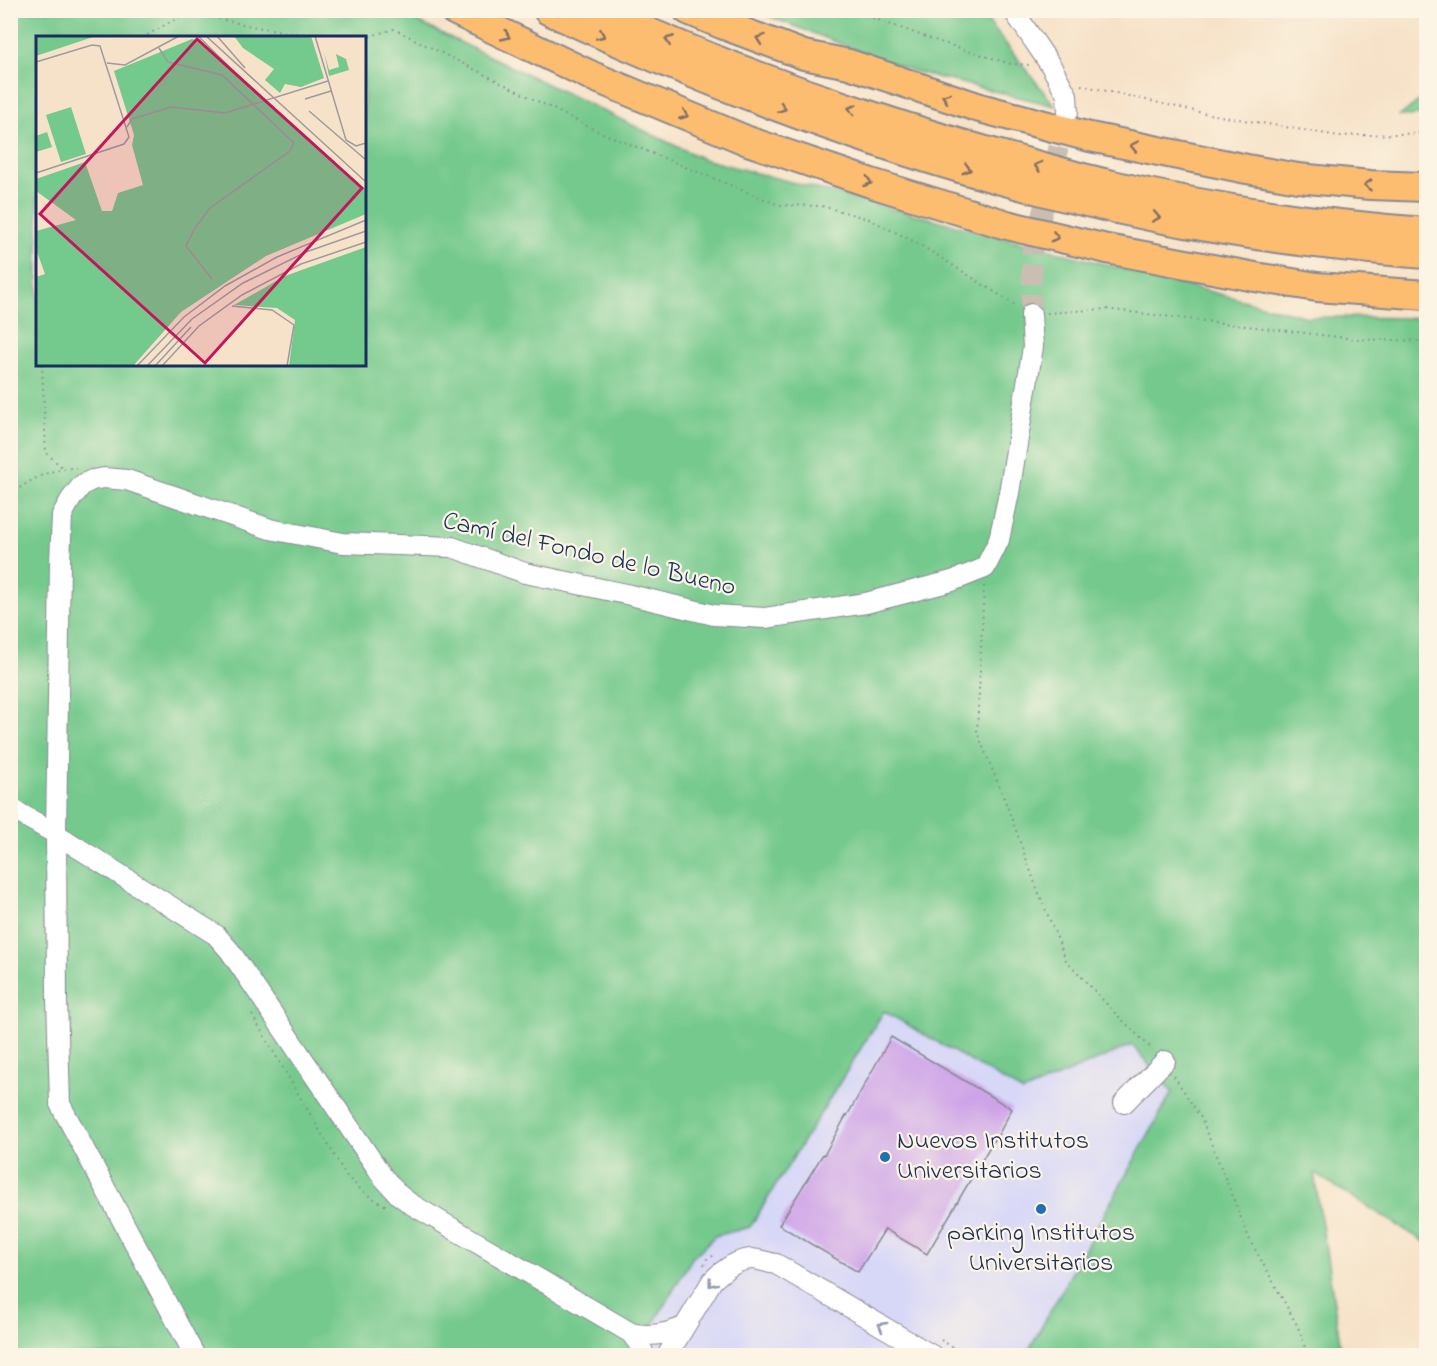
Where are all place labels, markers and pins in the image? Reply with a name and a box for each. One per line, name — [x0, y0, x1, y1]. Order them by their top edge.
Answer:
place label: Nuevos Institutos Universitarios — [897, 1123, 1089, 1191]
marker: Nuevos Institutos Universitarios — [878, 1150, 892, 1164]
marker: parking Institutos Universitarios — [1034, 1202, 1048, 1216]
place label: parking Institutos Universitarios — [947, 1215, 1135, 1283]

